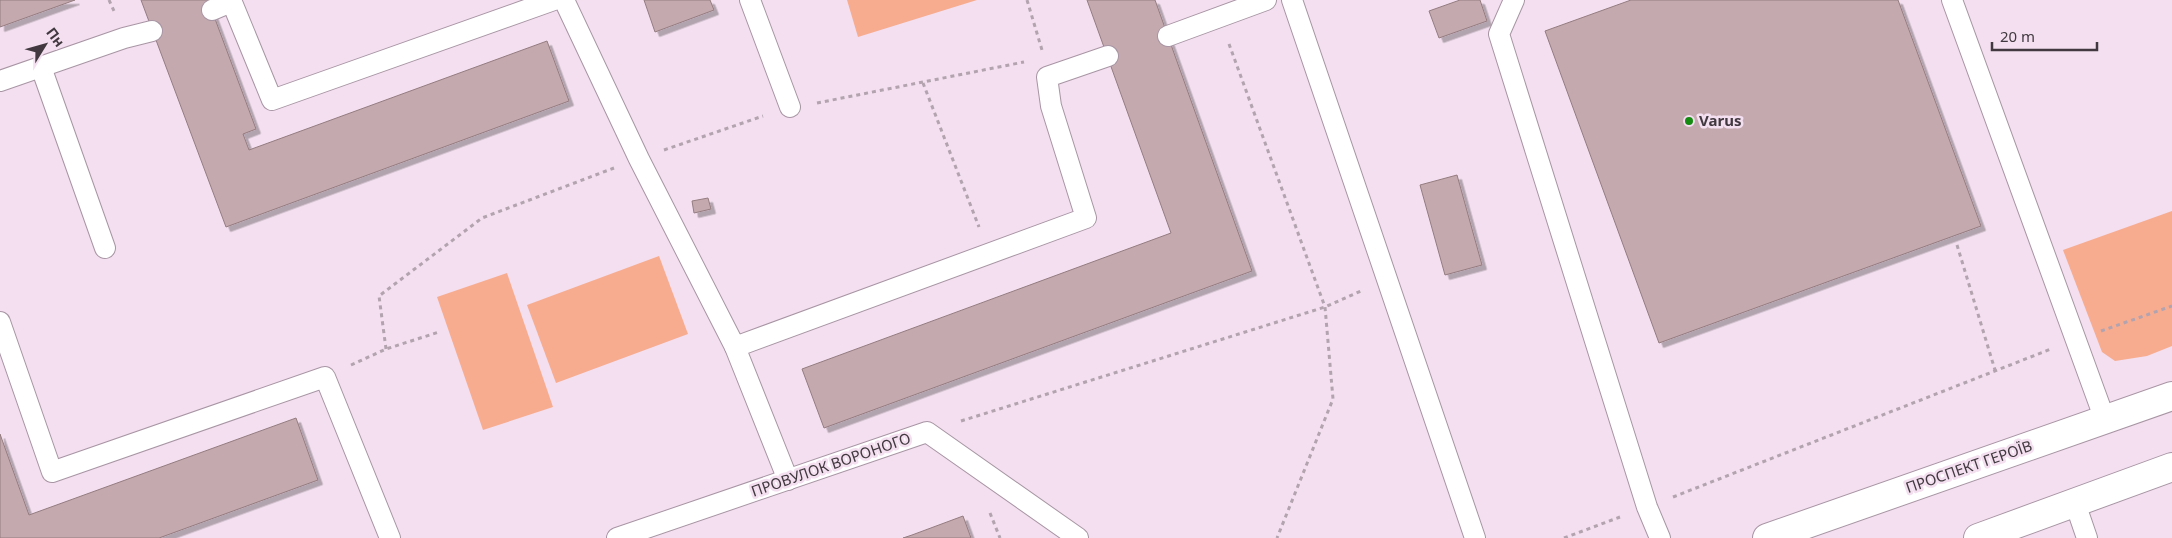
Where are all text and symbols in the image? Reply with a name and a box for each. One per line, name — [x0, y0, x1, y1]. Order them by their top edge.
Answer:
north arrow — [20, 20, 70, 70]
scale bar — [1992, 20, 2097, 52]
text: Пн — [42, 23, 69, 51]
text: 20 m — [2000, 26, 2035, 46]
place label: Varus — [1699, 110, 1741, 130]
marker: Varus — [1683, 115, 1695, 127]
street label: ПРОВУЛОК ВОРОНОГО — [748, 427, 913, 501]
street label: ПРОСПЕКТ ГЕРОЇВ — [1903, 435, 2035, 497]

